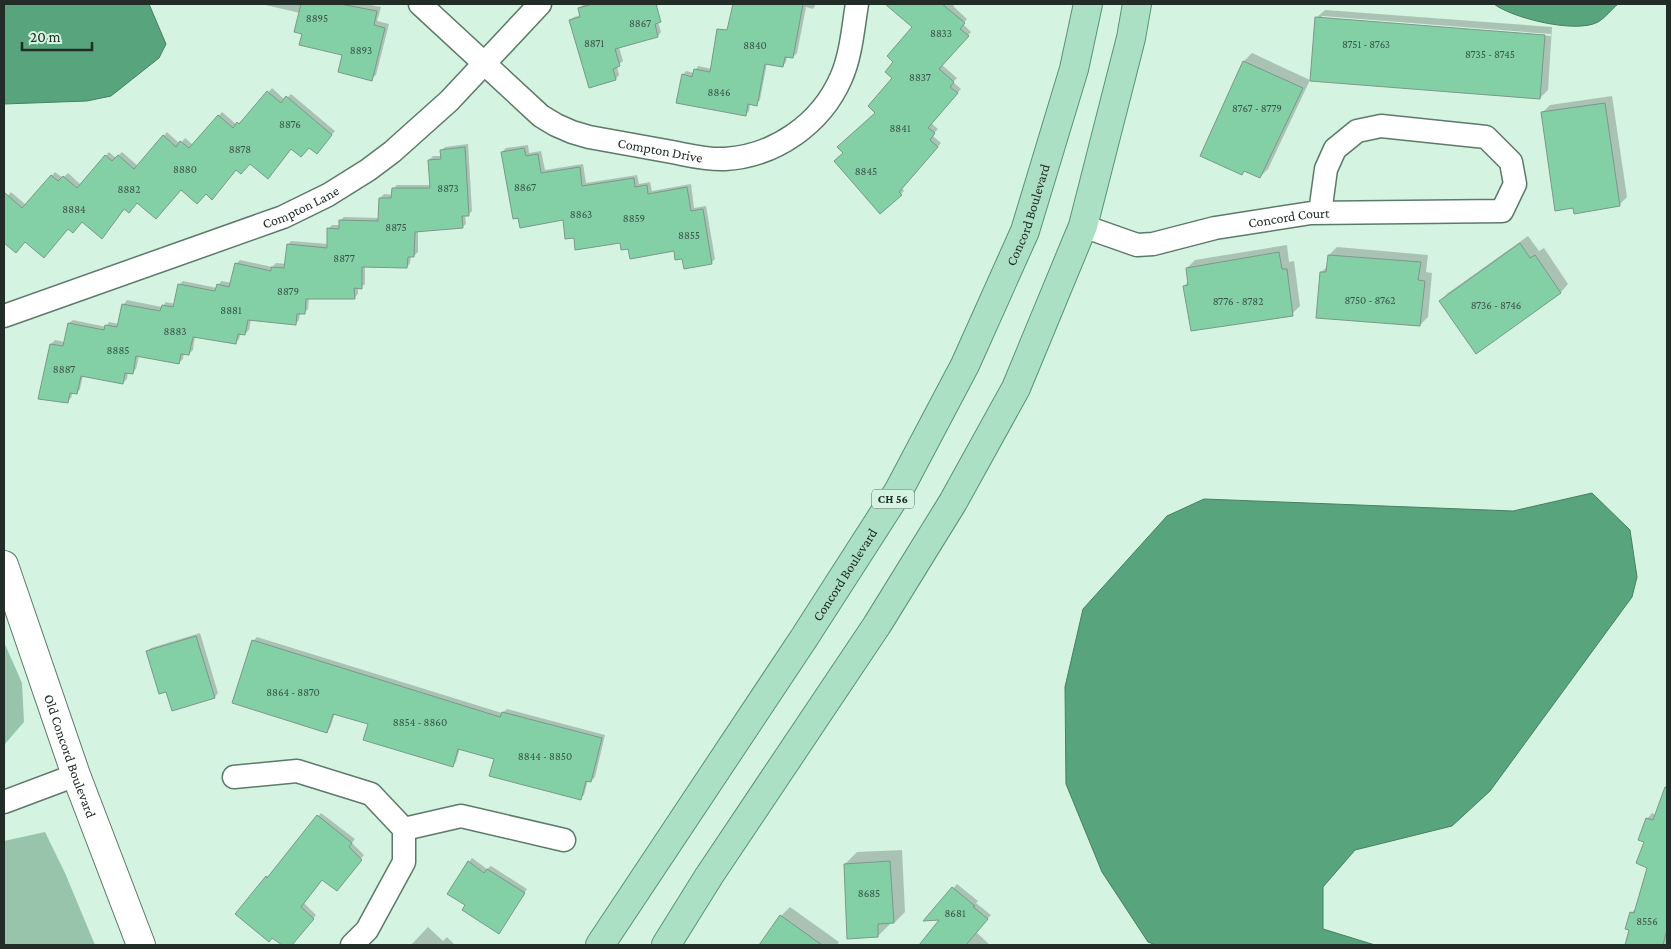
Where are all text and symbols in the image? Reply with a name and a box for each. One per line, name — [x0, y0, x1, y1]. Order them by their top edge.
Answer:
house number: 8895 — [306, 12, 328, 24]
house number: 8867 — [629, 17, 651, 29]
scale bar — [22, 20, 92, 52]
house number: 8833 — [930, 27, 952, 39]
text: 20 m — [30, 29, 61, 45]
house number: 8871 — [584, 37, 604, 49]
house number: 8751 - 8763 — [1342, 38, 1390, 50]
house number: 8840 — [743, 39, 767, 51]
house number: 8893 — [350, 44, 372, 56]
house number: 8735 - 8745 — [1465, 48, 1515, 60]
house number: 8837 — [909, 71, 931, 83]
house number: 8846 — [707, 86, 731, 98]
house number: 8767 - 8779 — [1232, 102, 1282, 114]
house number: 8876 — [279, 118, 301, 130]
house number: 8841 — [889, 122, 911, 134]
street label: Compton Drive — [617, 134, 704, 166]
house number: 8878 — [229, 143, 251, 155]
street label: Concord Boulevard — [1003, 161, 1053, 268]
house number: 8880 — [173, 163, 197, 175]
house number: 8845 — [855, 165, 877, 177]
house number: 8867 — [514, 181, 536, 193]
street label: Compton Lane — [260, 182, 342, 232]
house number: 8873 — [437, 182, 459, 194]
house number: 8882 — [118, 183, 140, 195]
house number: 8884 — [62, 203, 86, 215]
street label: Concord Court — [1247, 205, 1330, 231]
house number: 8863 — [570, 208, 592, 220]
house number: 8859 — [623, 212, 645, 224]
house number: 8875 — [385, 221, 407, 233]
house number: 8855 — [678, 229, 700, 241]
house number: 8877 — [333, 252, 355, 264]
house number: 8879 — [277, 285, 299, 297]
house number: 8750 - 8762 — [1345, 294, 1395, 306]
house number: 8776 - 8782 — [1213, 295, 1263, 307]
house number: 8736 - 8746 — [1471, 299, 1521, 311]
house number: 8881 — [220, 304, 242, 316]
house number: 8883 — [164, 325, 186, 337]
house number: 8885 — [107, 344, 129, 356]
house number: 8887 — [53, 363, 75, 375]
road number: CH 56 — [872, 489, 914, 508]
street label: Concord Boulevard — [809, 525, 881, 624]
house number: 8864 - 8870 — [266, 686, 320, 698]
street label: Old Concord Boulevard — [41, 692, 100, 820]
house number: 8854 - 8860 — [393, 716, 447, 728]
house number: 8844 - 8850 — [518, 750, 572, 762]
house number: 8685 — [858, 887, 880, 899]
house number: 8681 — [944, 907, 966, 919]
house number: 8556 — [1636, 915, 1658, 927]

